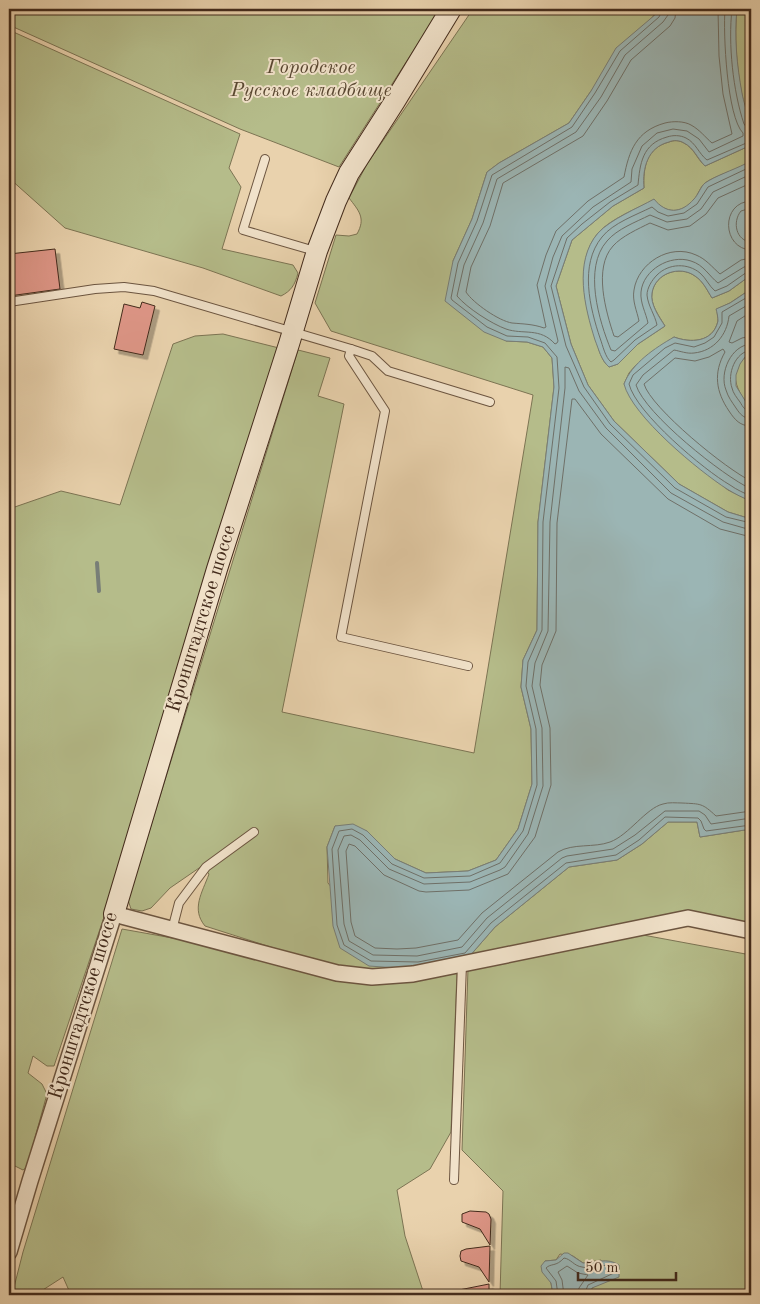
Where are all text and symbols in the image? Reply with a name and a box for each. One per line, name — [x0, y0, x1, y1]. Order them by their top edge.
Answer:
park label: Городское Русское кладбище — [229, 58, 392, 101]
street label: Кронштадтское шоссе — [164, 523, 240, 715]
street label: Кронштадтское шоссе — [46, 910, 122, 1102]
scale bar — [578, 1249, 675, 1281]
text: 50 m — [585, 1261, 619, 1276]

